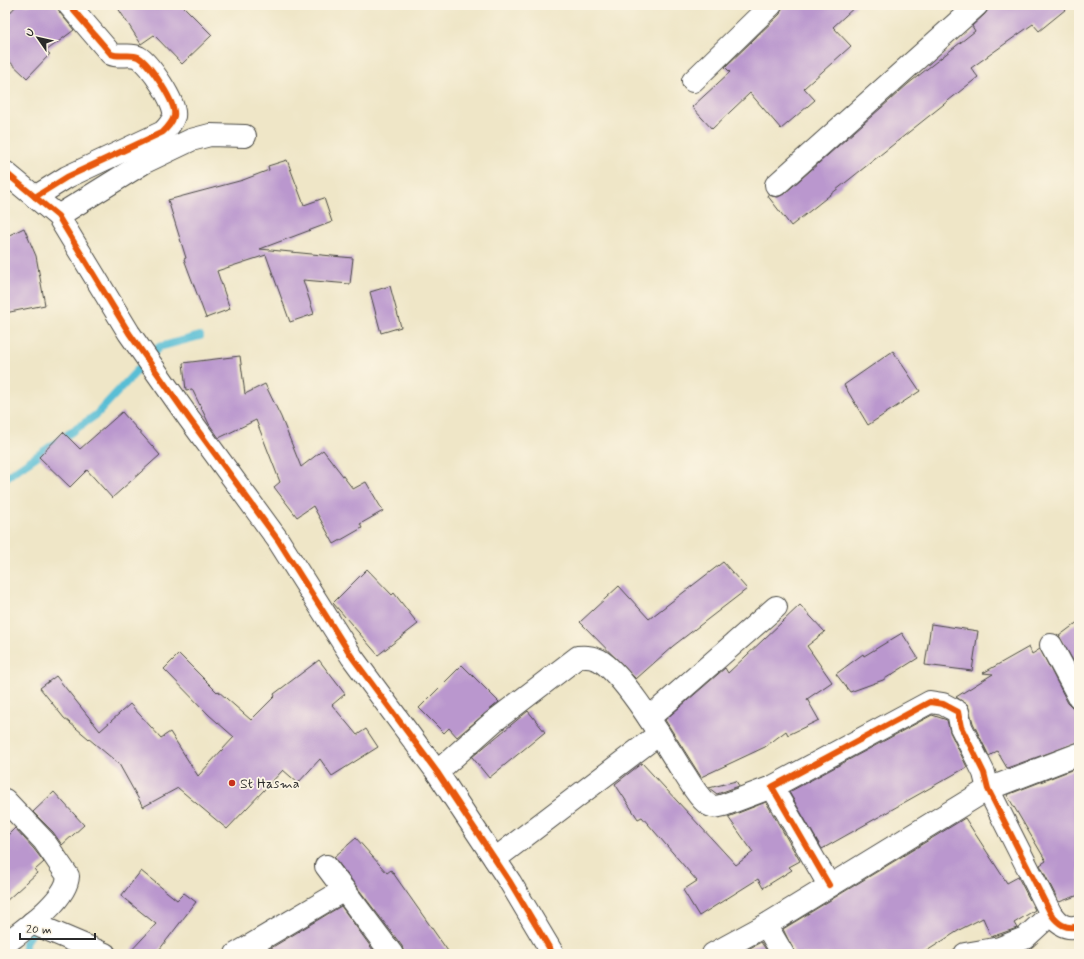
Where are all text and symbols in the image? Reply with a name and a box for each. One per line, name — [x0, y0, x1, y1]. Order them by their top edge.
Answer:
north arrow — [18, 18, 58, 58]
text: U — [23, 26, 38, 40]
place label: St Hasma — [240, 775, 300, 793]
marker: St Hasma — [227, 778, 237, 788]
scale bar — [20, 915, 95, 941]
text: 20 m — [26, 922, 52, 938]

